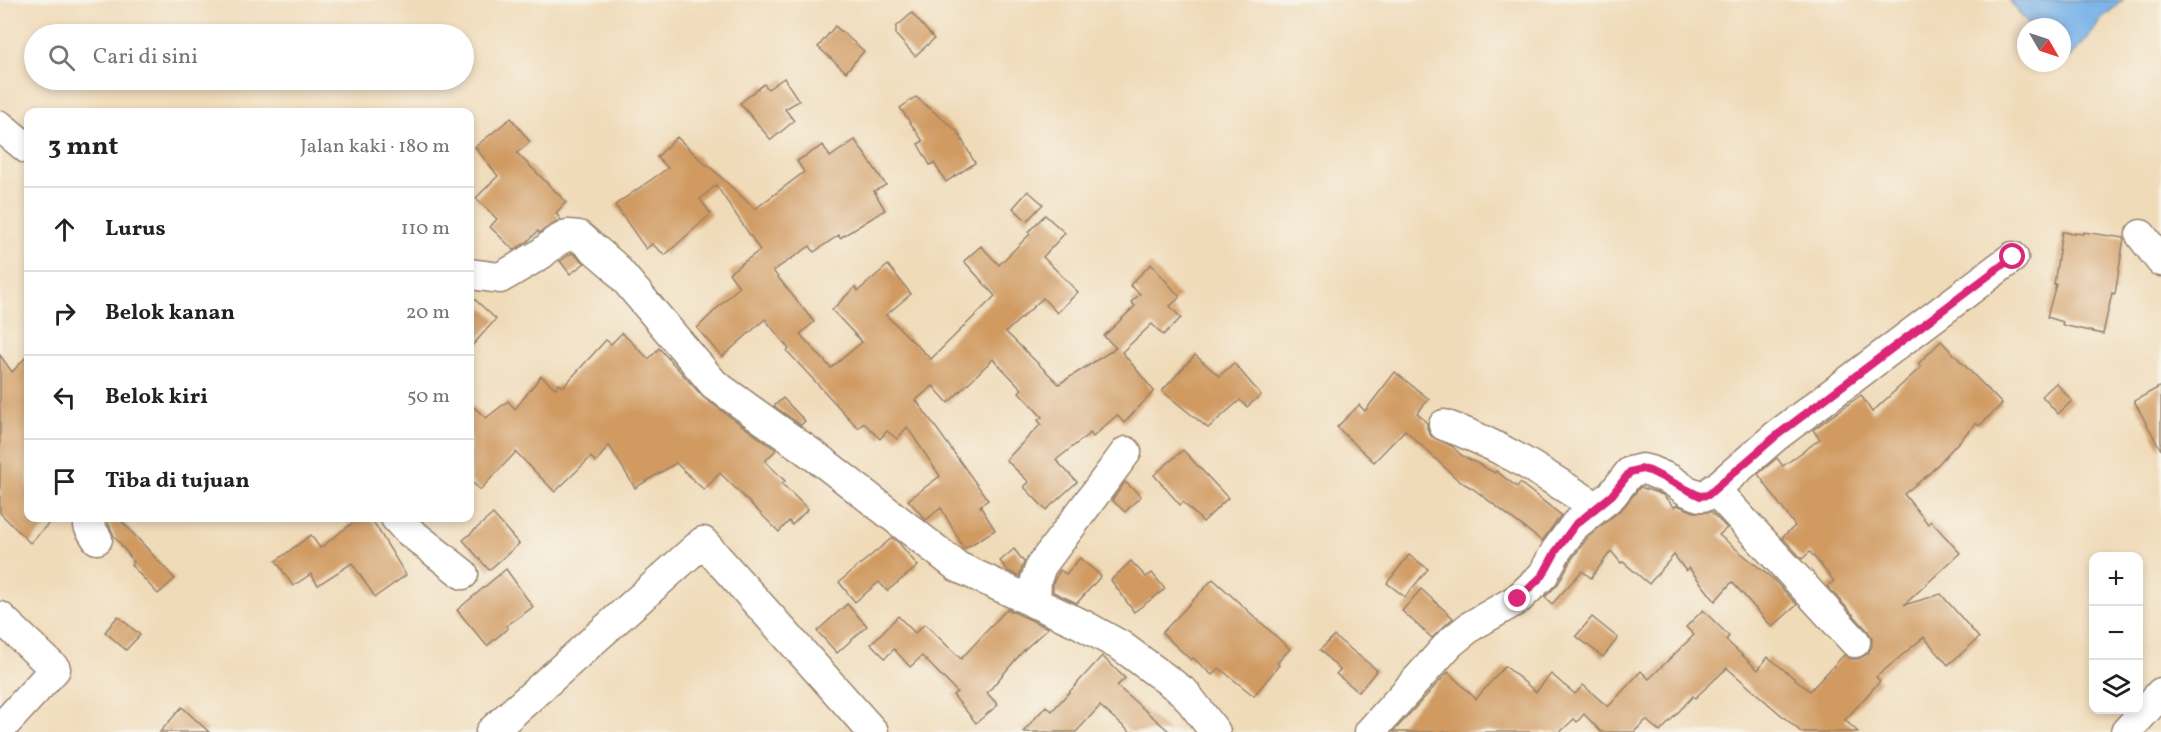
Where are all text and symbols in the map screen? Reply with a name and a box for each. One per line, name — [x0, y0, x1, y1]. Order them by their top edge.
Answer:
north arrow — [2017, 18, 2071, 72]
search box — [24, 24, 474, 90]
icon: search — [45, 41, 78, 74]
text: Cari di sini — [93, 42, 198, 73]
text: 3 mnt — [48, 129, 118, 165]
text: Jalan kaki · 180 m — [300, 133, 450, 161]
icon: ahead — [48, 213, 81, 246]
text: Lurus — [105, 214, 166, 245]
text: 110 m — [401, 215, 450, 243]
route start — [1999, 243, 2025, 269]
icon: right — [48, 297, 81, 330]
text: Belok kanan — [105, 298, 235, 329]
text: 20 m — [406, 299, 450, 327]
icon: left — [48, 381, 81, 414]
text: Belok kiri — [105, 382, 208, 413]
text: 50 m — [407, 383, 450, 411]
icon: arrive — [48, 465, 81, 498]
text: Tiba di tujuan — [105, 466, 250, 497]
map controls — [2089, 552, 2143, 714]
button: + — [2089, 552, 2143, 606]
route end — [1504, 585, 1530, 611]
button: − — [2089, 606, 2143, 660]
button: layers — [2089, 660, 2143, 714]

